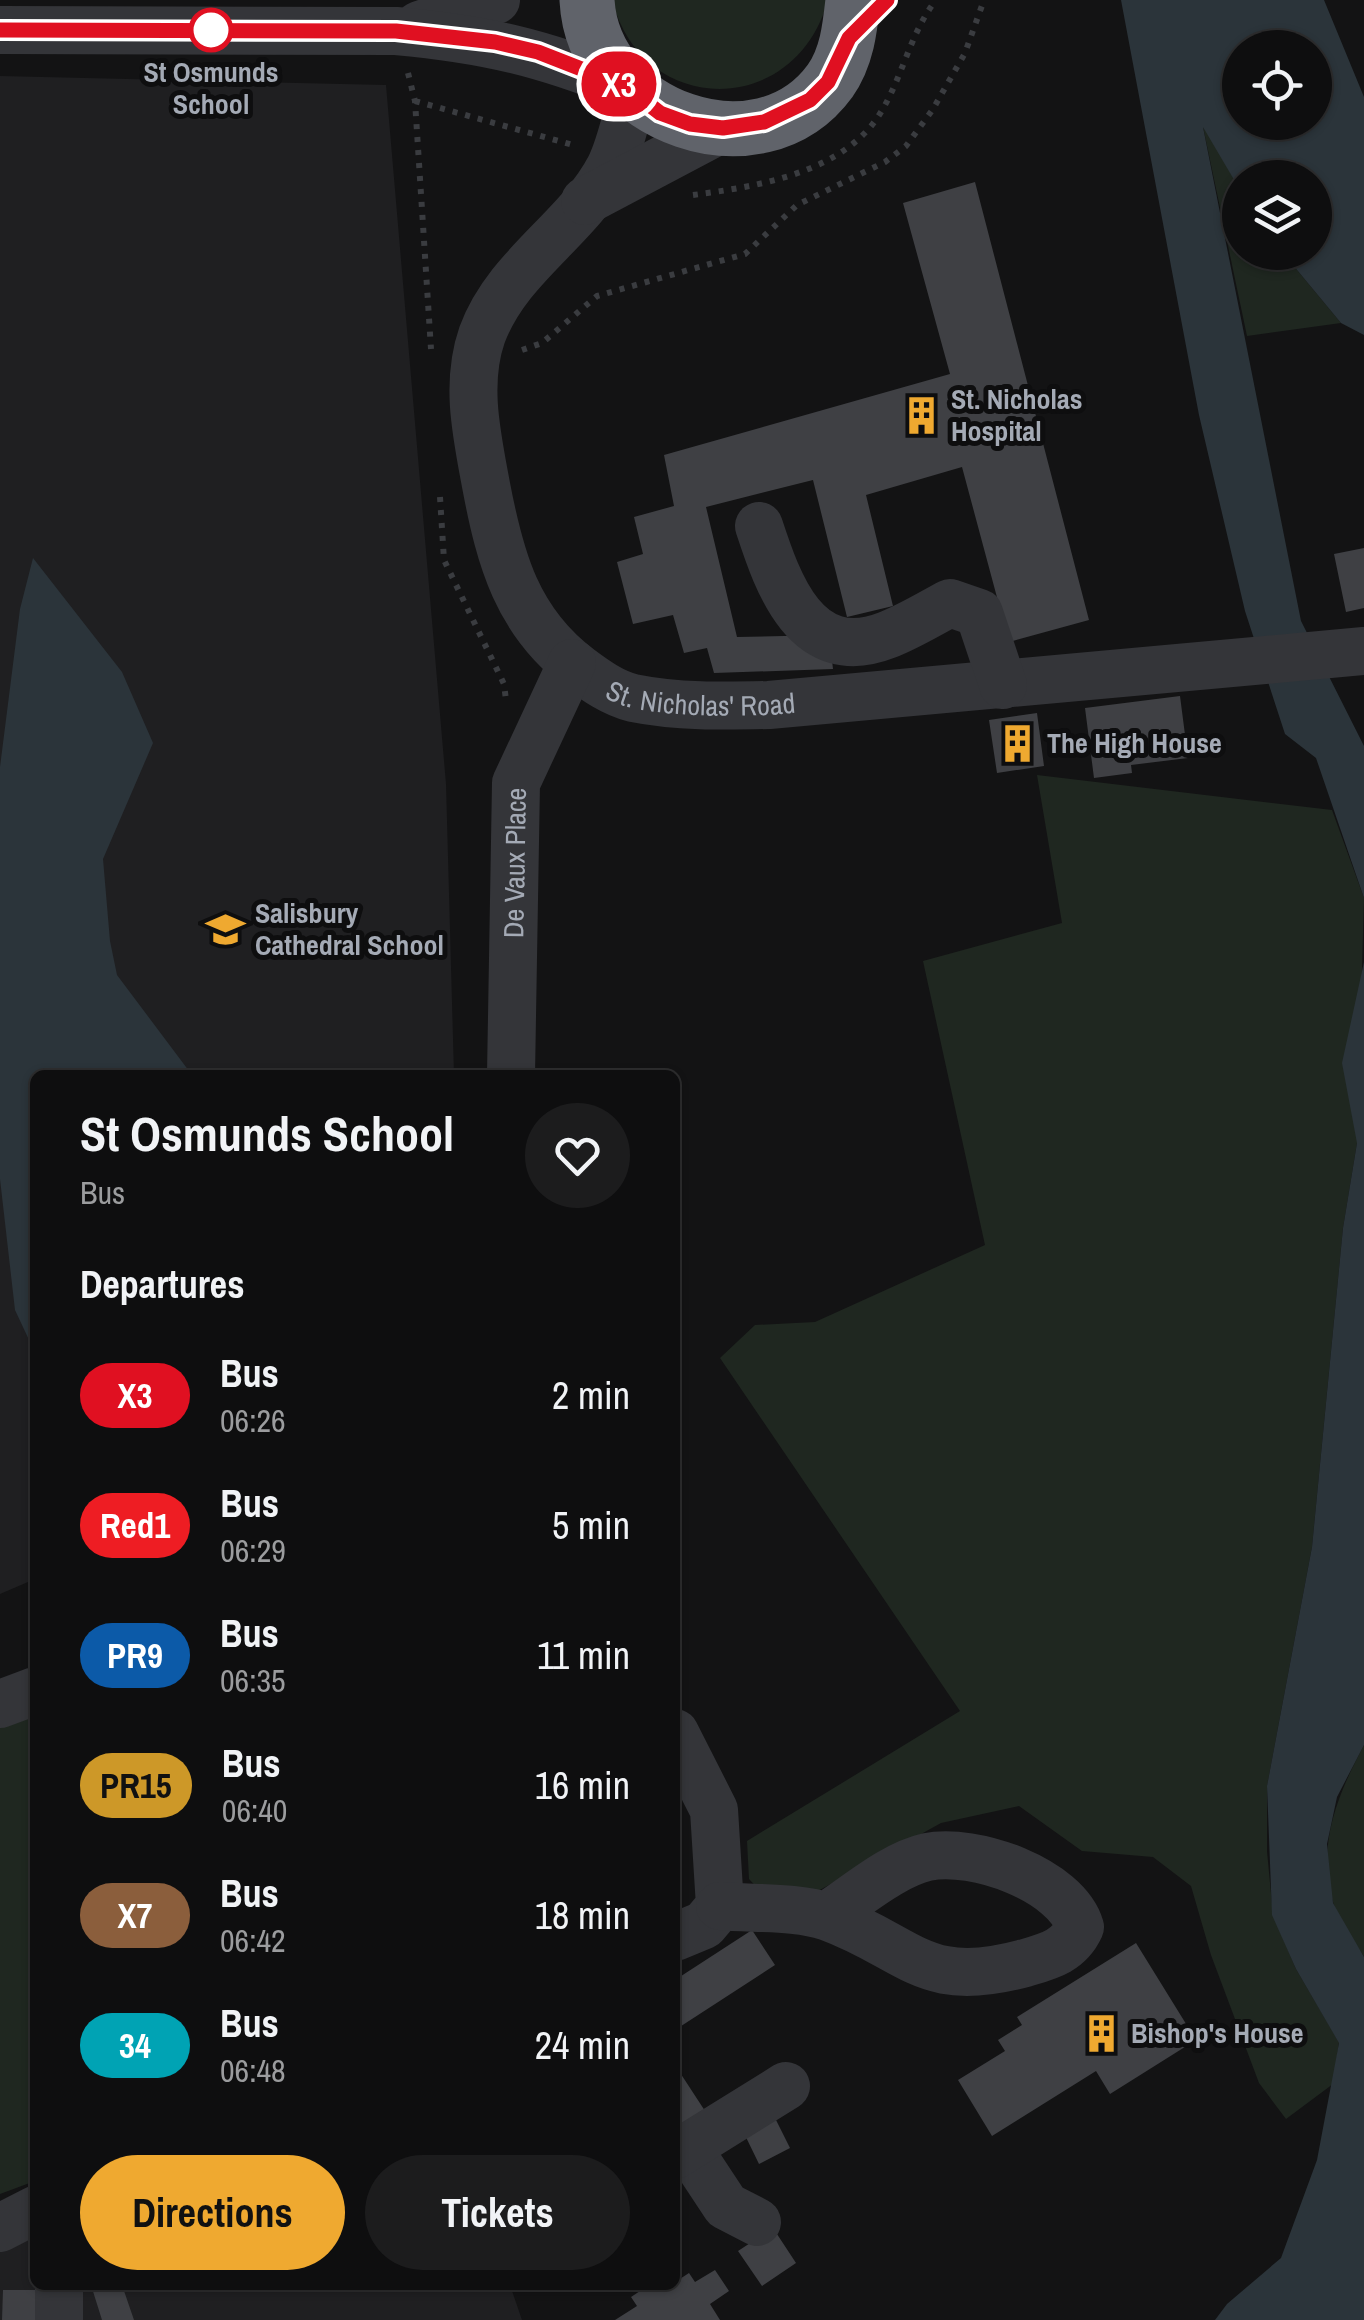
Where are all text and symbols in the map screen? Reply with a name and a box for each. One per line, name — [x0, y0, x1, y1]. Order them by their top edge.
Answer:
marker: St Osmunds School — [190, 9, 232, 51]
map controls — [1222, 30, 1332, 270]
button: locate — [1222, 30, 1332, 140]
line badge: X3 — [574, 52, 664, 116]
place label: St Osmunds School — [143, 53, 279, 123]
text: X3 — [601, 61, 637, 108]
button: layers — [1222, 160, 1332, 270]
place label: St. Nicholas Hospital — [951, 380, 1082, 450]
building icon: St. Nicholas Hospital — [900, 394, 942, 436]
street label: St. Nicholas' Road — [600, 671, 797, 725]
building icon: The High House — [996, 722, 1038, 764]
place label: The High House — [1047, 724, 1222, 762]
street label: De Vaux Place — [494, 788, 535, 939]
place label: Salisbury Cathedral School — [255, 894, 444, 964]
school or university icon: Salisbury Cathedral School — [204, 908, 246, 950]
text: St Osmunds School — [80, 1101, 454, 1166]
button: heart — [525, 1103, 630, 1208]
text: Bus — [80, 1171, 125, 1214]
text: Departures — [80, 1259, 245, 1310]
text: Bus — [220, 1348, 279, 1399]
text: 2 min — [552, 1370, 630, 1421]
text: X3 — [117, 1372, 153, 1419]
text: 06:26 — [220, 1399, 286, 1442]
text: Bus — [220, 1478, 279, 1529]
text: 5 min — [552, 1500, 630, 1551]
text: Red1 — [100, 1502, 170, 1549]
text: 06:29 — [220, 1529, 286, 1572]
text: Bus — [220, 1608, 279, 1659]
text: 11 min — [537, 1630, 630, 1681]
text: PR9 — [107, 1632, 163, 1679]
text: 06:35 — [220, 1659, 286, 1702]
text: Bus — [222, 1738, 281, 1789]
text: 16 min — [535, 1760, 630, 1811]
text: PR15 — [100, 1762, 172, 1809]
text: 06:40 — [222, 1789, 287, 1832]
text: Bus — [220, 1868, 279, 1919]
text: 18 min — [535, 1890, 630, 1941]
text: X7 — [117, 1892, 153, 1939]
text: 06:42 — [220, 1919, 286, 1962]
text: Bus — [220, 1998, 279, 2049]
building icon: Bishop's House — [1080, 2012, 1122, 2054]
place label: Bishop's House — [1131, 2014, 1304, 2052]
text: 24 min — [535, 2020, 630, 2071]
text: 34 — [119, 2022, 151, 2069]
text: 06:48 — [220, 2049, 286, 2092]
button: Directions — [80, 2155, 345, 2270]
button: Tickets — [365, 2155, 630, 2270]

